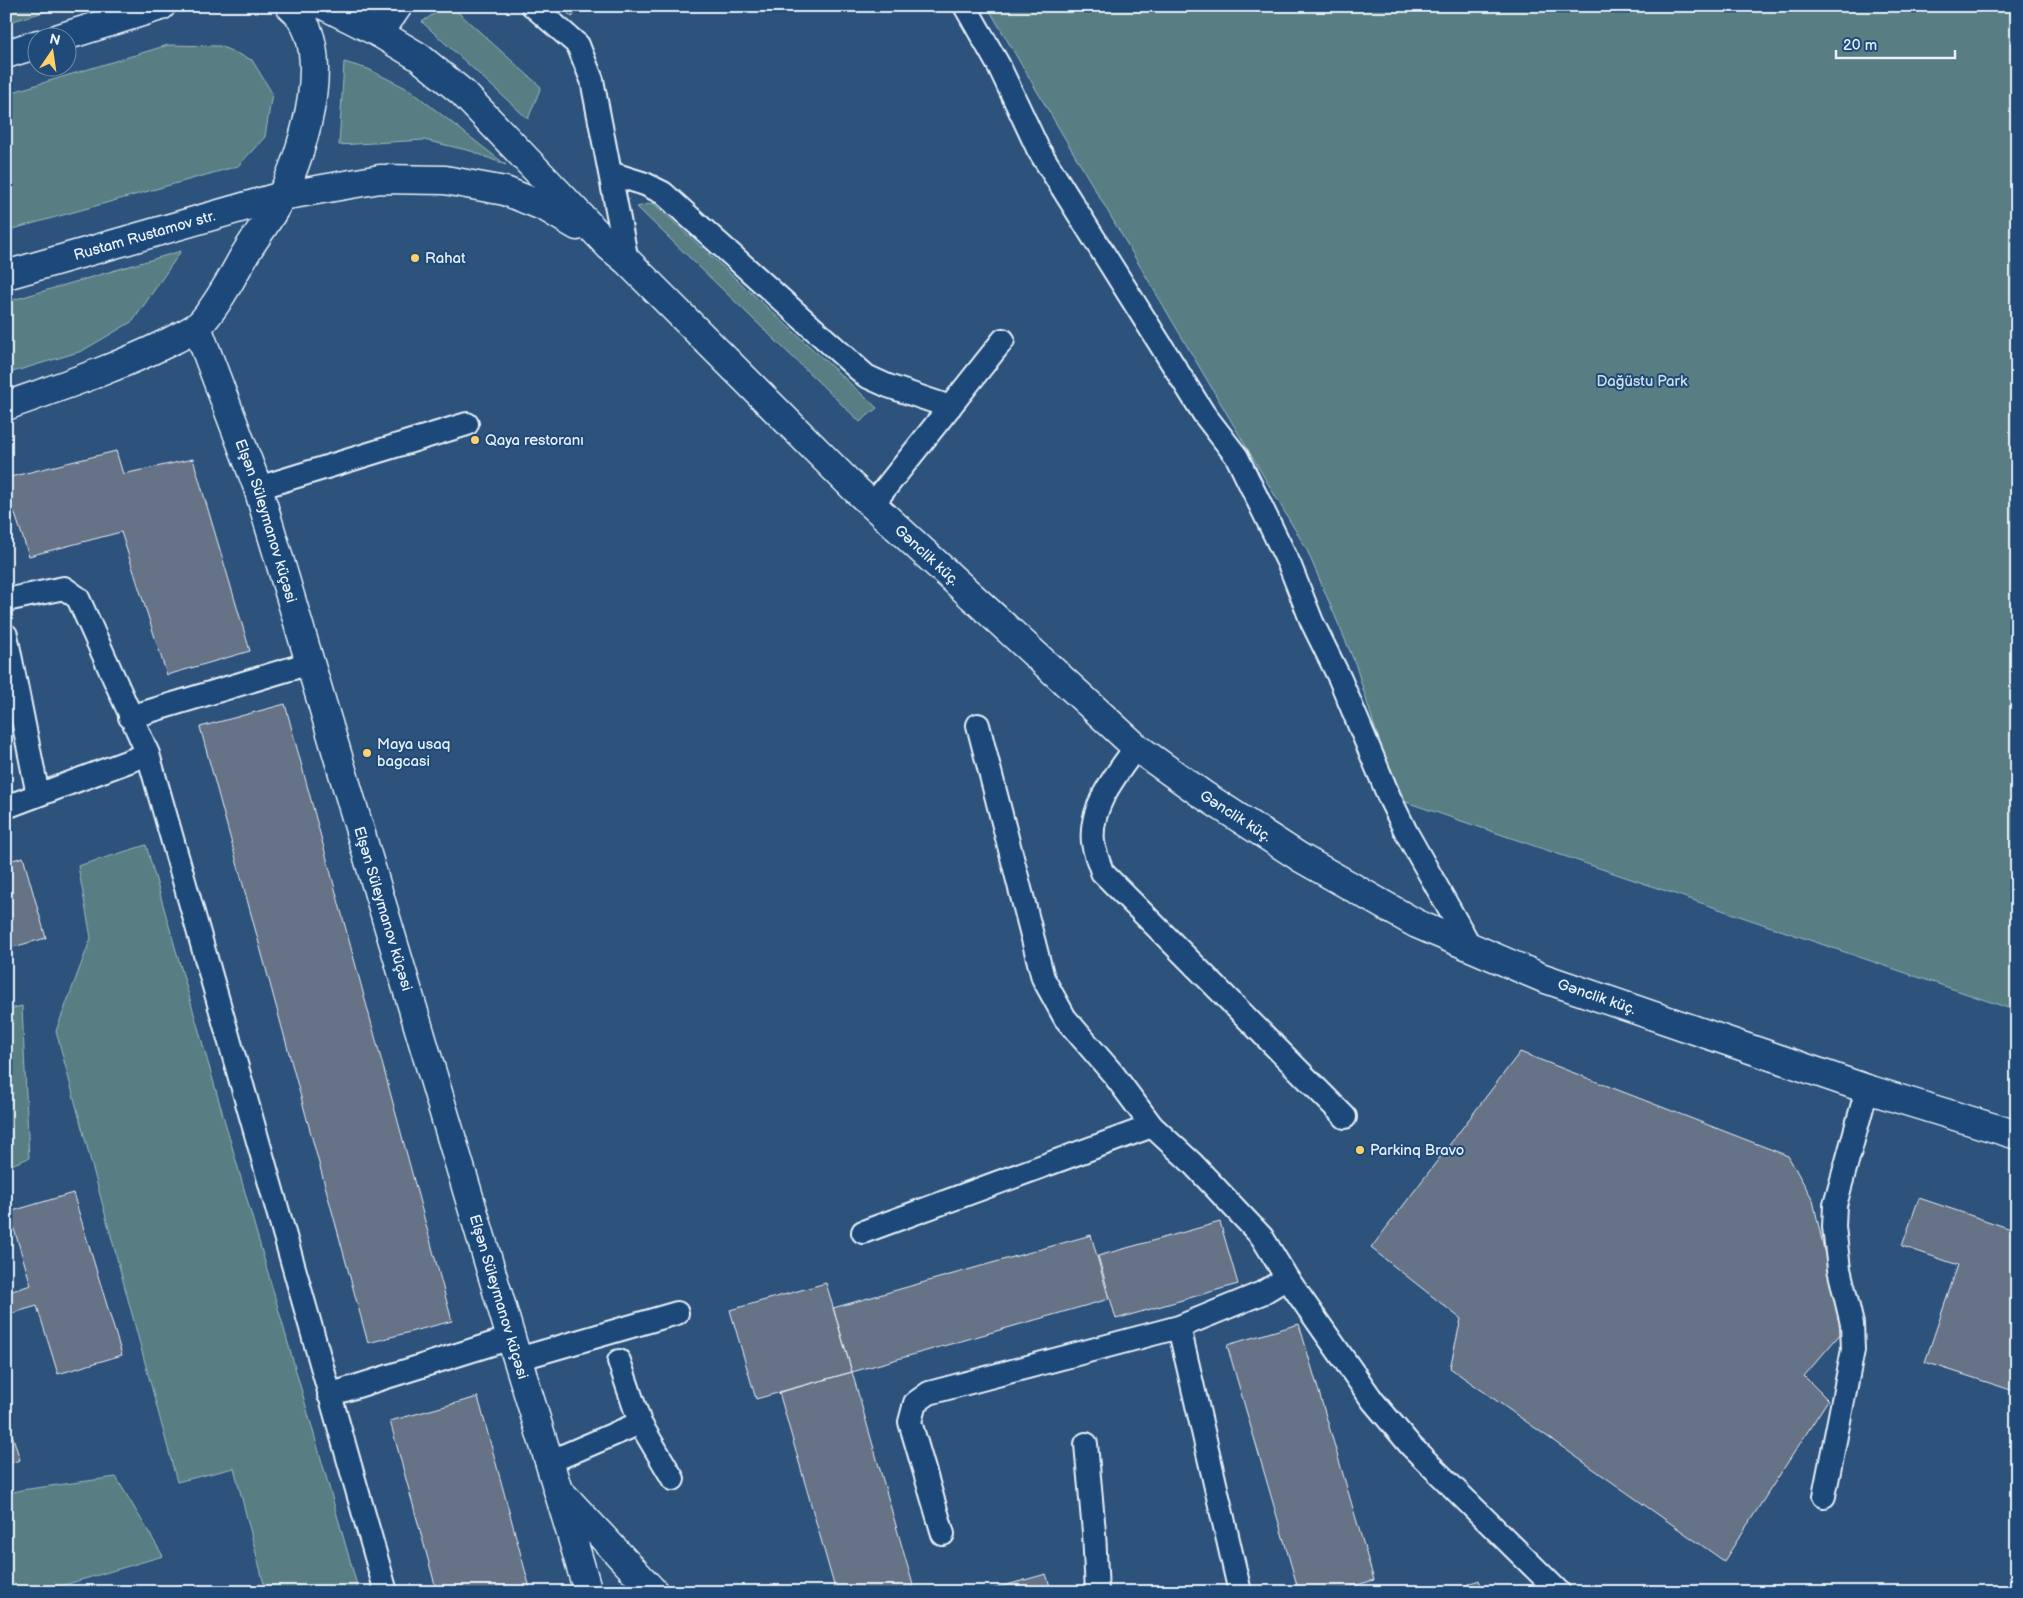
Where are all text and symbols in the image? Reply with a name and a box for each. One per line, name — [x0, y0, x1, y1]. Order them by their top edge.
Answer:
north arrow — [28, 28, 78, 78]
scale bar — [1836, 28, 1954, 60]
text: N — [48, 30, 62, 49]
text: 20 m — [1843, 36, 1877, 55]
street label: Rustam Rustamov str. — [71, 206, 217, 265]
place label: Rahat — [425, 249, 466, 268]
marker: Rahat — [409, 252, 421, 264]
park label: Dağüstu Park — [1597, 372, 1688, 391]
place label: Qaya restoranı — [485, 431, 584, 450]
marker: Qaya restoranı — [469, 434, 481, 446]
street label: Elşən Süleymanov küçəsi — [231, 436, 301, 605]
street label: Gənclik küç. — [891, 521, 964, 590]
place label: Maya usaq bagcasi — [377, 735, 450, 771]
marker: Maya usaq bagcasi — [361, 747, 373, 759]
street label: Gənclik küç. — [1196, 786, 1275, 846]
street label: Elşən Süleymanov küçəsi — [350, 824, 417, 993]
street label: Gənclik küç. — [1555, 974, 1638, 1019]
place label: Parkinq Bravo — [1370, 1141, 1464, 1160]
marker: Parkinq Bravo — [1354, 1144, 1366, 1156]
street label: Elşən Süleymanov küçəsi — [465, 1212, 533, 1381]

